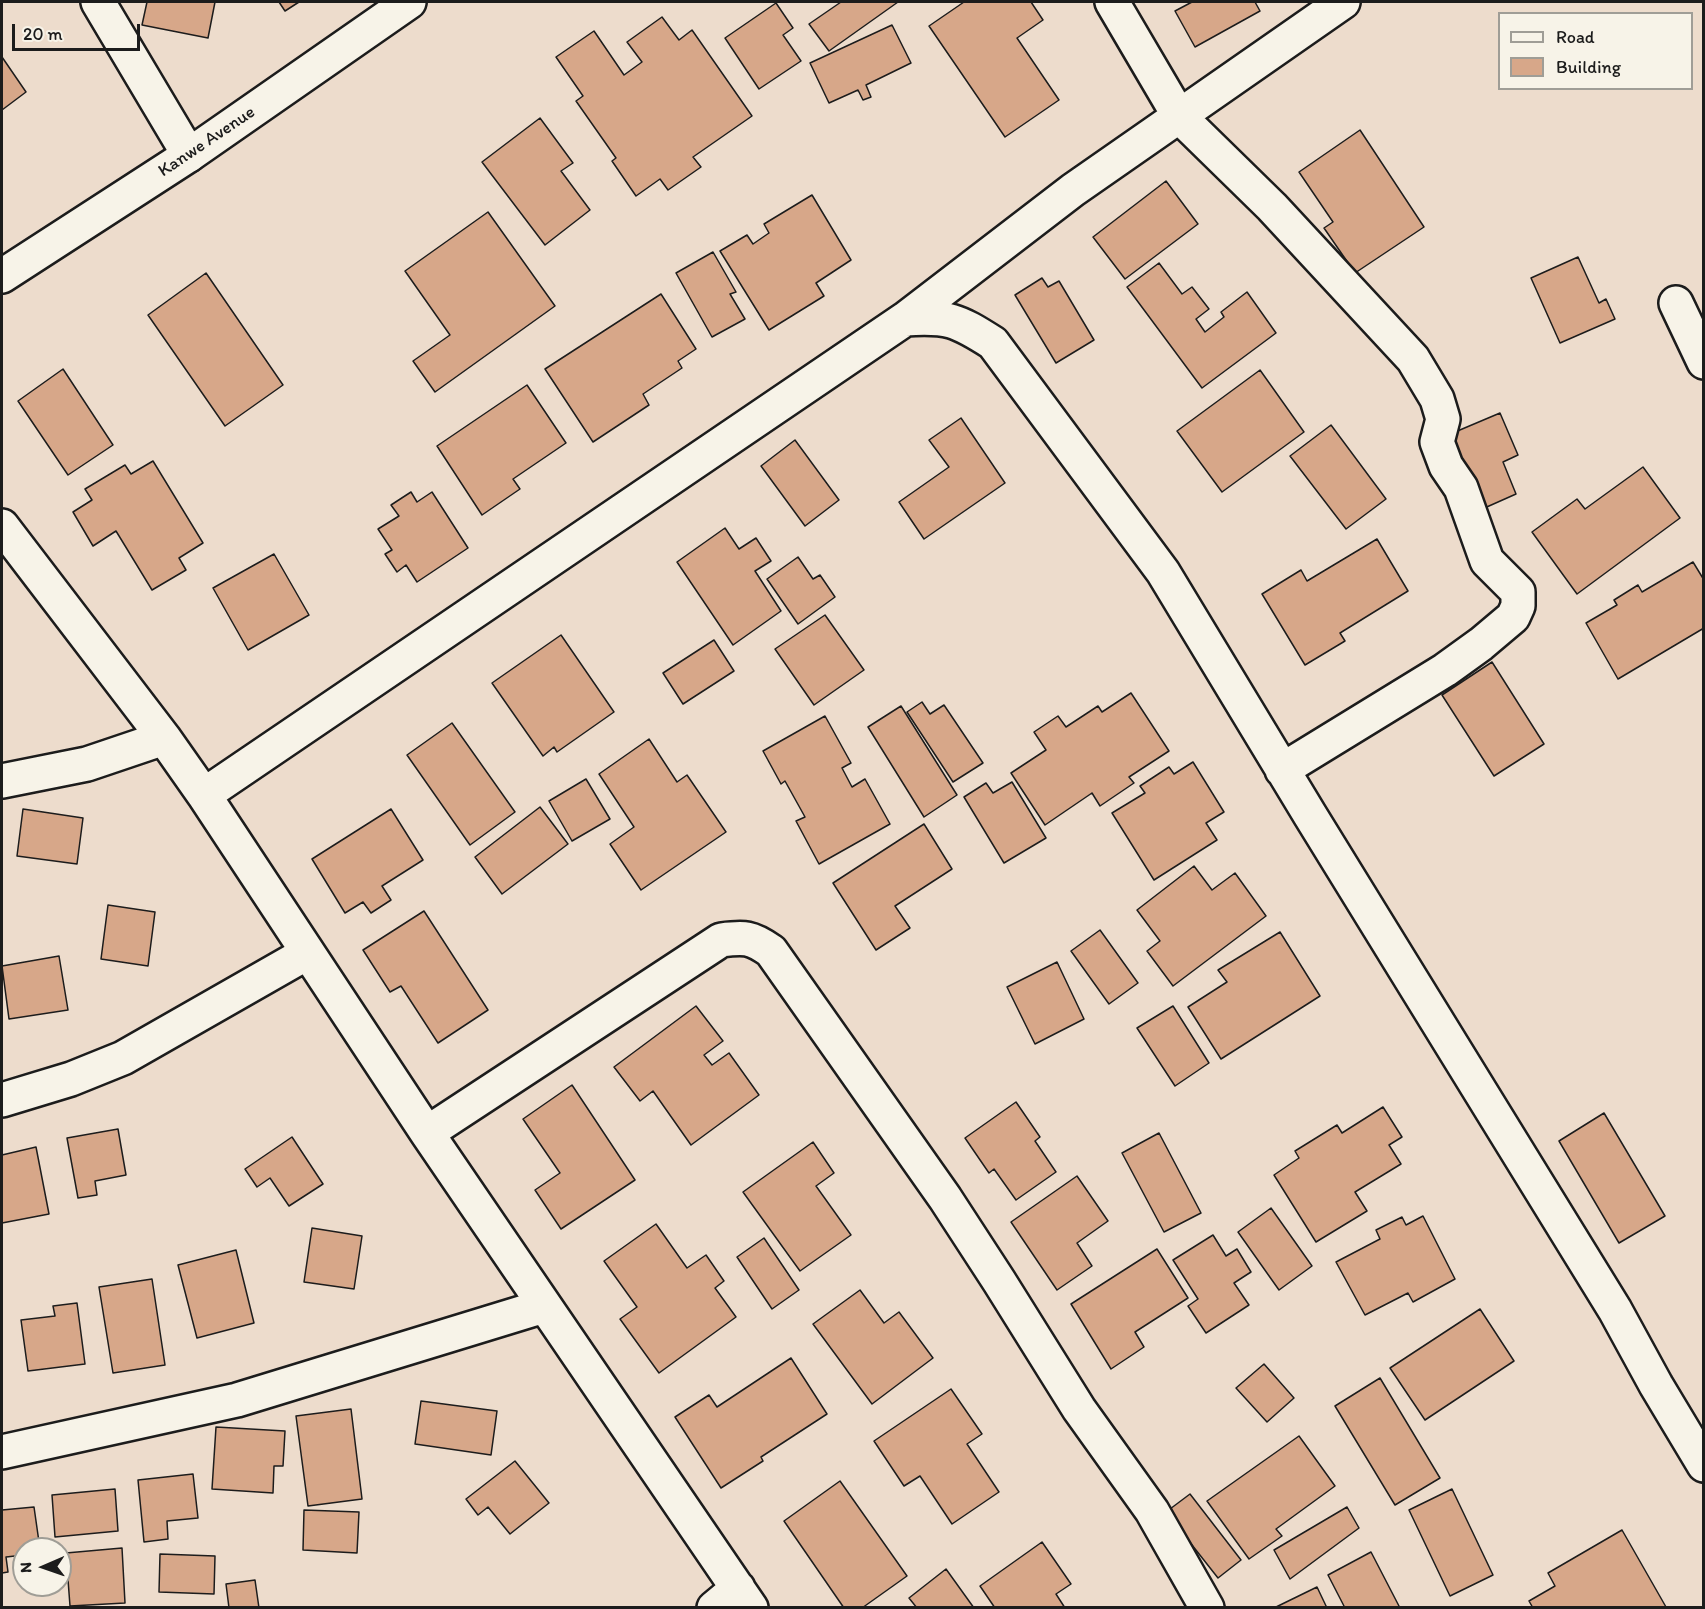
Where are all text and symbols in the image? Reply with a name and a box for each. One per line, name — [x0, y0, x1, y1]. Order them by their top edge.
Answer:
scale bar — [15, 12, 142, 50]
legend — [1498, 12, 1693, 90]
text: 20 m — [23, 23, 63, 45]
text: Road — [1556, 26, 1595, 48]
text: Building — [1556, 56, 1621, 78]
street label: Kanwe Avenue — [154, 102, 260, 182]
north arrow — [12, 1537, 72, 1597]
text: N — [16, 1562, 35, 1573]

